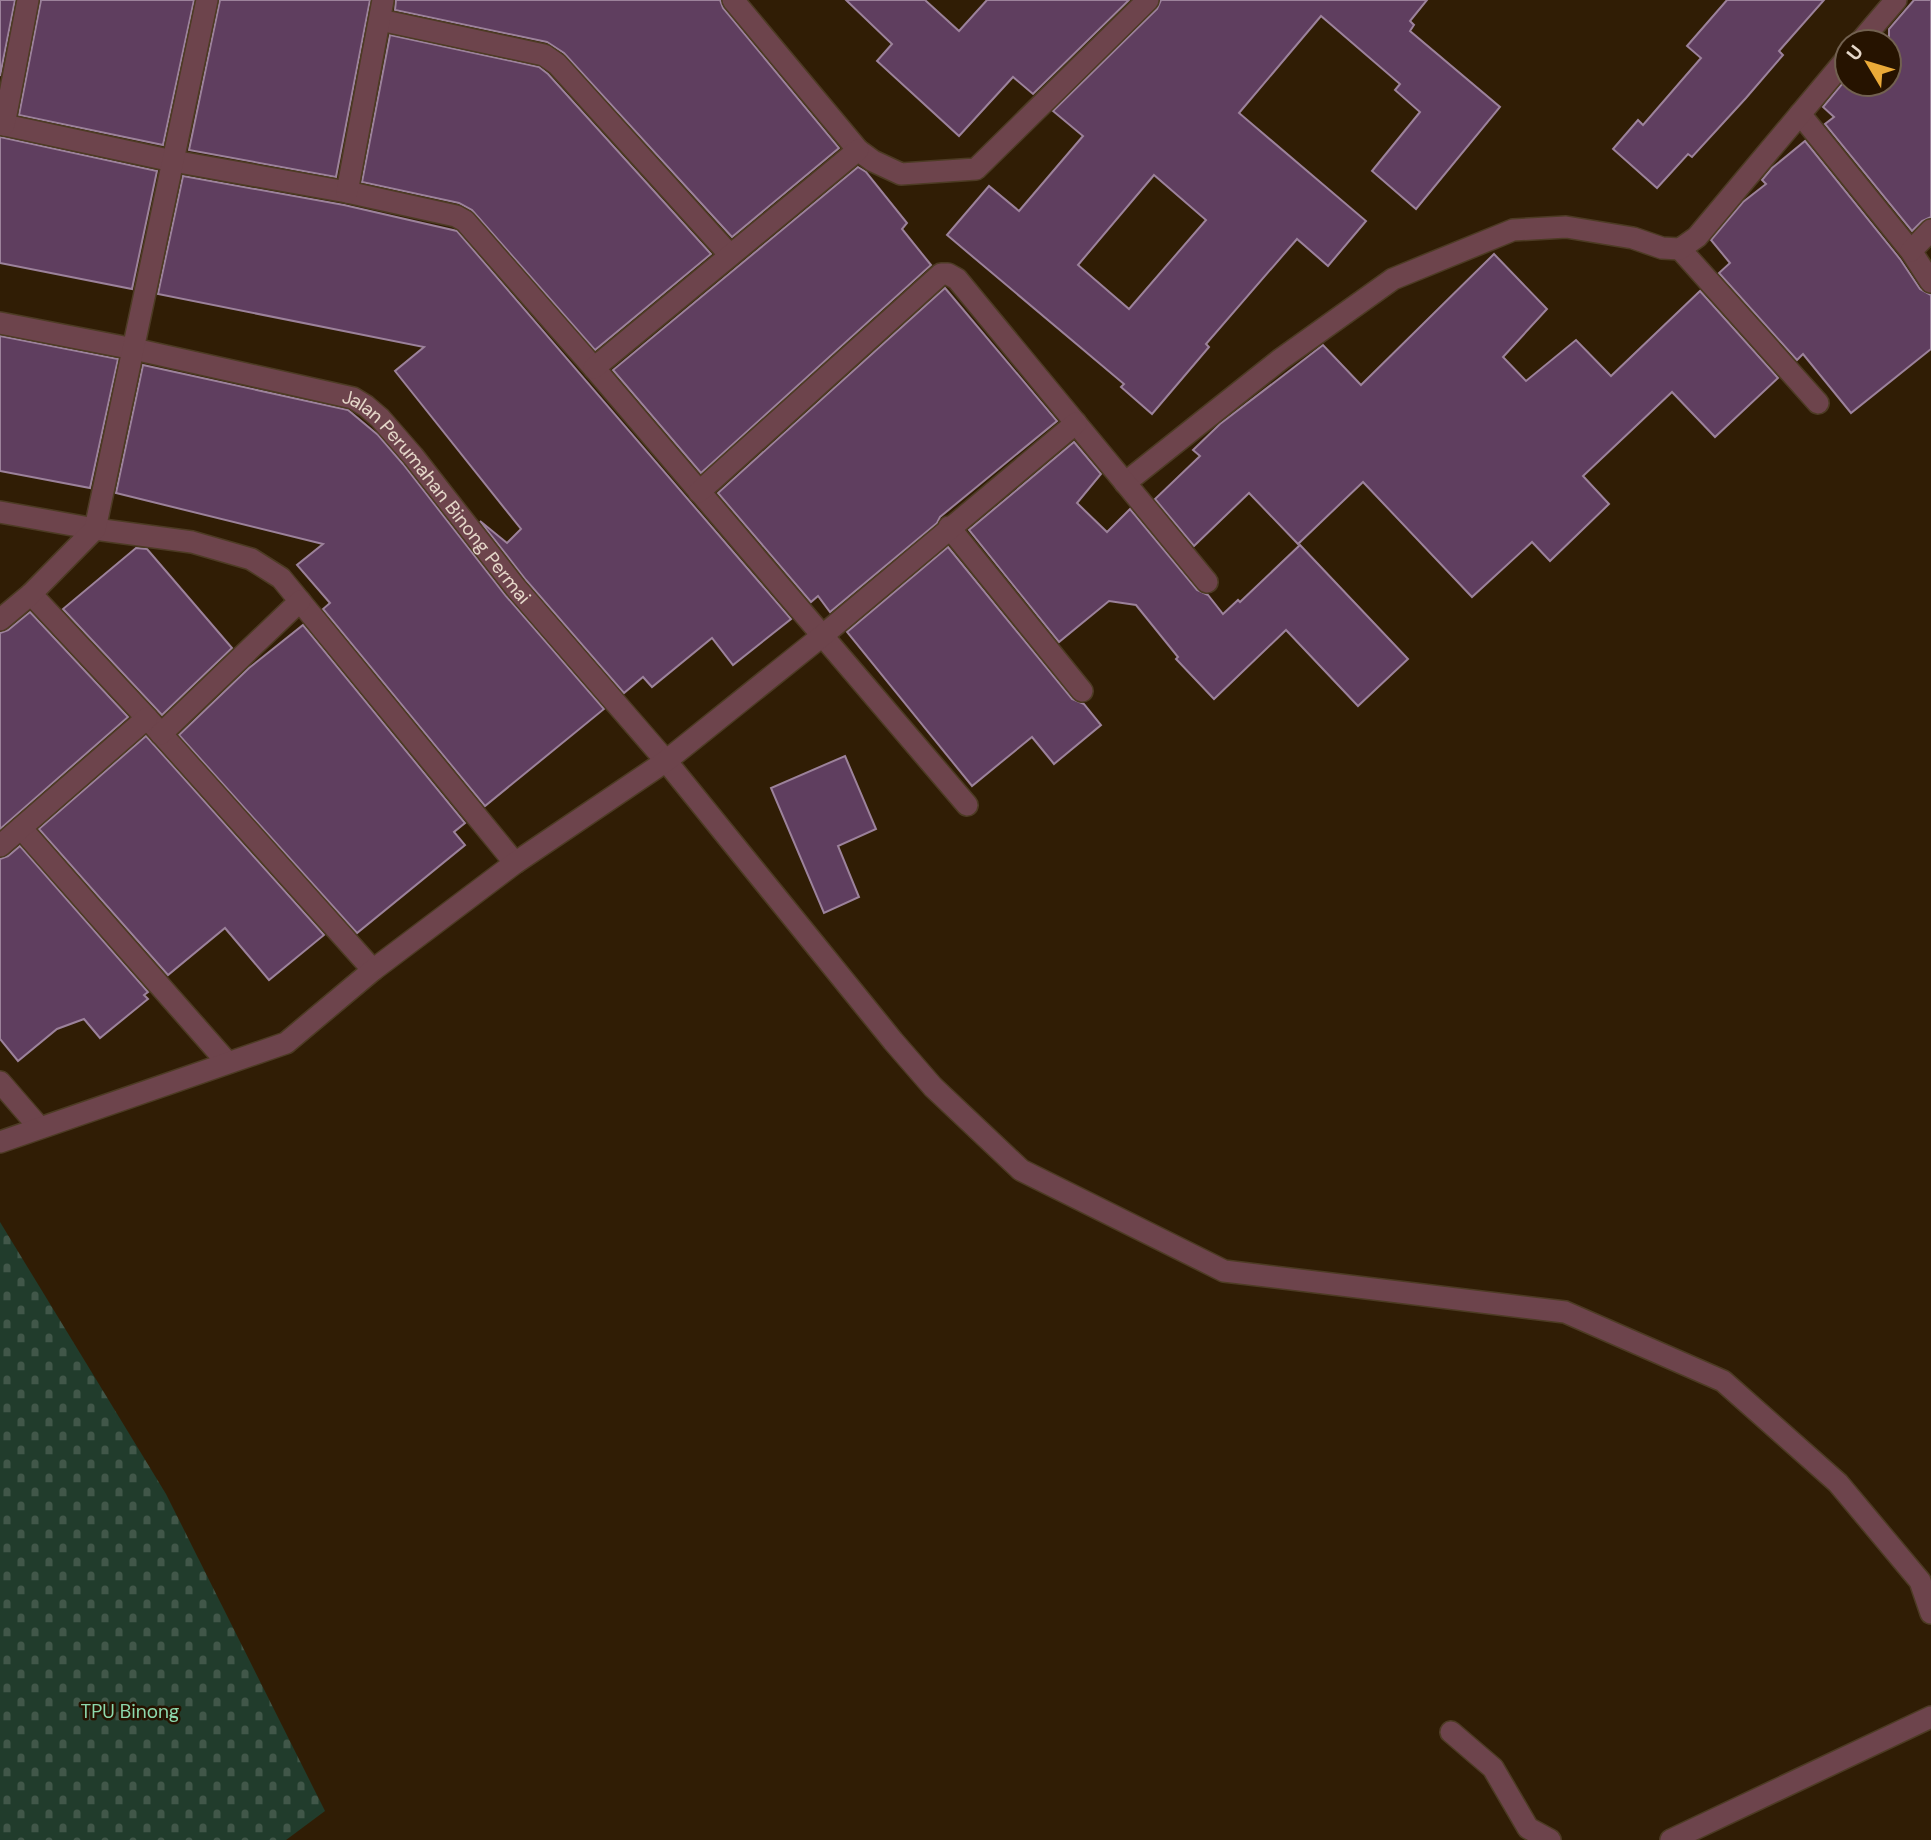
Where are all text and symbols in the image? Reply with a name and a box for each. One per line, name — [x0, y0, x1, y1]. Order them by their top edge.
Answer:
north arrow — [1833, 28, 1903, 98]
text: U — [1841, 40, 1869, 66]
street label: Jalan Perumahan Binong Permai — [340, 384, 536, 610]
park label: TPU Binong — [81, 1699, 180, 1724]

